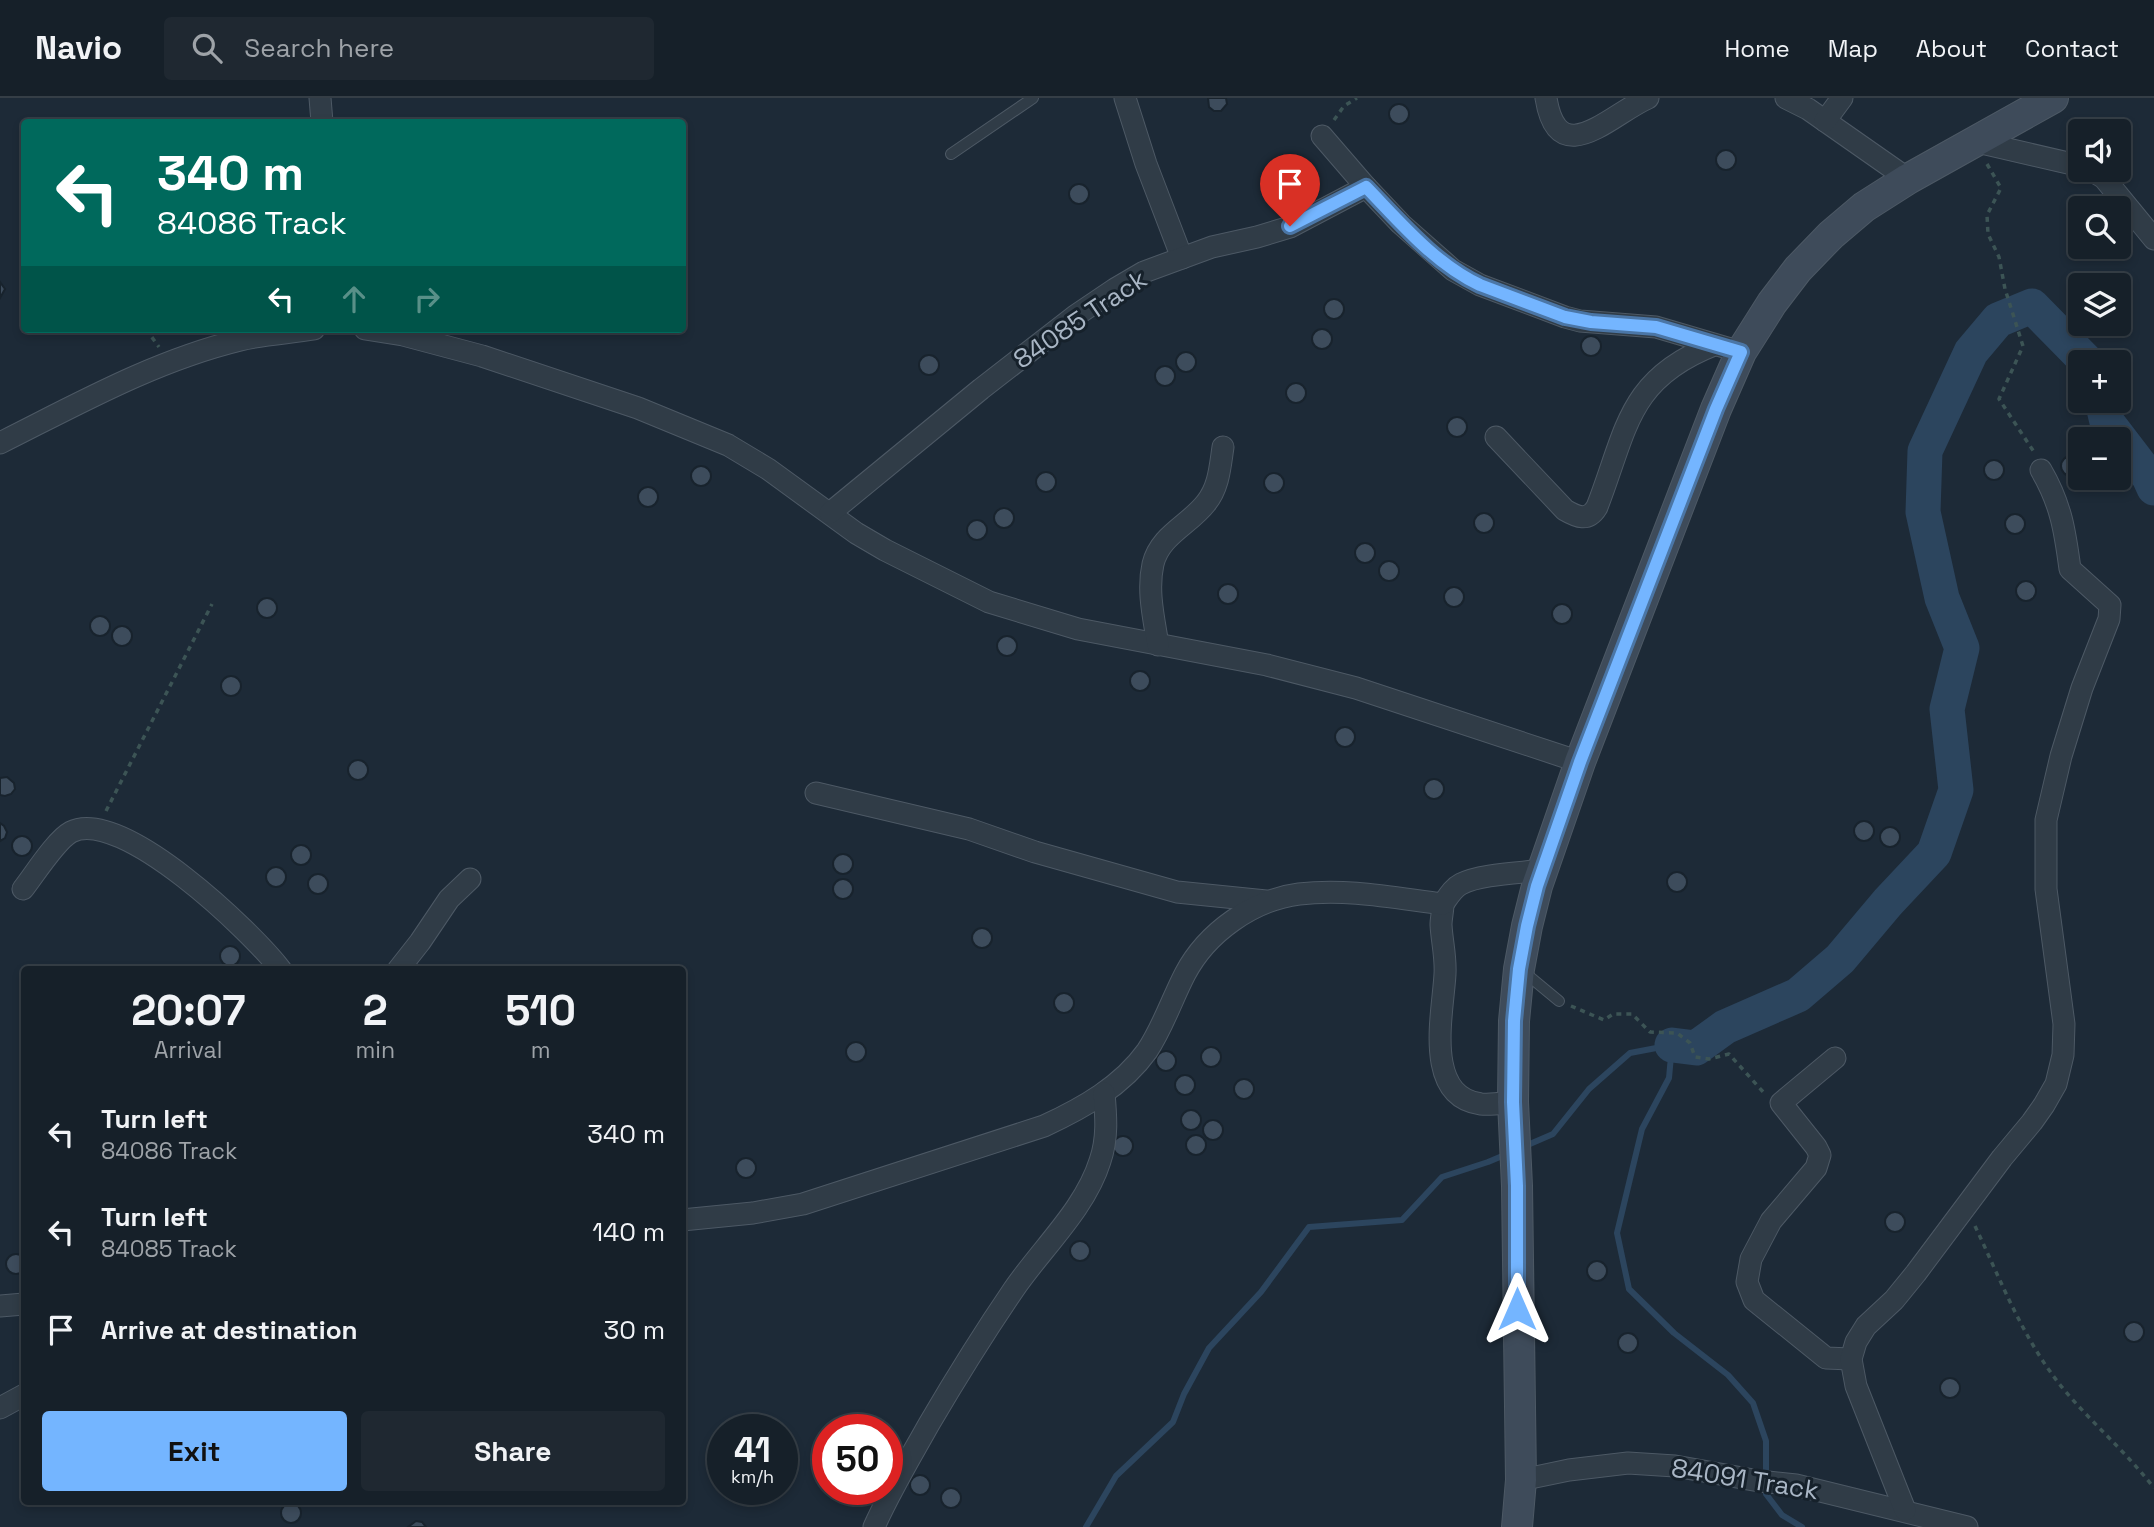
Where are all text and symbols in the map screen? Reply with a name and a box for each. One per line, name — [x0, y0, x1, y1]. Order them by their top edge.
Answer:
search box — [164, 17, 654, 80]
text: Navio — [35, 27, 122, 69]
icon: search — [188, 29, 226, 67]
text: Search here — [244, 31, 394, 65]
text: Home — [1724, 33, 1790, 64]
text: Map — [1828, 33, 1878, 64]
text: About — [1916, 33, 1987, 64]
text: Contact — [2025, 33, 2119, 64]
map controls — [2068, 119, 2131, 490]
button: sound — [2068, 119, 2131, 182]
text: 340 m — [157, 142, 304, 204]
icon: left — [42, 147, 133, 238]
pin — [1260, 154, 1320, 226]
icon: arrive — [1271, 165, 1309, 203]
button: search — [2068, 196, 2131, 259]
text: 84086 Track — [157, 203, 347, 243]
street label: 84085 Track — [1007, 262, 1153, 376]
button: layers — [2068, 273, 2131, 336]
icon: left — [262, 280, 300, 318]
icon: ahead — [335, 280, 373, 318]
icon: right — [408, 280, 446, 318]
button: + — [2068, 350, 2131, 413]
button: − — [2068, 427, 2131, 490]
text: 20:07 — [131, 984, 245, 1037]
text: 2 — [363, 984, 388, 1037]
text: 510 — [505, 984, 576, 1037]
text: Arrival — [154, 1035, 222, 1065]
text: min — [356, 1035, 395, 1065]
text: m — [531, 1035, 550, 1065]
text: Turn left — [101, 1102, 208, 1136]
icon: left — [42, 1115, 80, 1153]
text: 340 m — [587, 1117, 665, 1151]
text: 84086 Track — [101, 1136, 237, 1166]
text: Turn left — [101, 1200, 208, 1234]
icon: left — [42, 1213, 80, 1251]
text: 140 m — [592, 1215, 665, 1249]
text: 84085 Track — [101, 1234, 237, 1264]
position arrow — [1480, 1272, 1554, 1346]
icon: arrive — [42, 1311, 80, 1349]
text: Arrive at destination — [101, 1313, 358, 1347]
text: 30 m — [604, 1313, 665, 1347]
button: Exit — [42, 1411, 347, 1491]
button: Share — [361, 1411, 665, 1491]
speed limit sign: 50 — [812, 1414, 903, 1505]
text: 41 — [734, 1428, 771, 1472]
street label: 84091 Track — [1669, 1451, 1821, 1507]
text: km/h — [731, 1465, 774, 1488]

